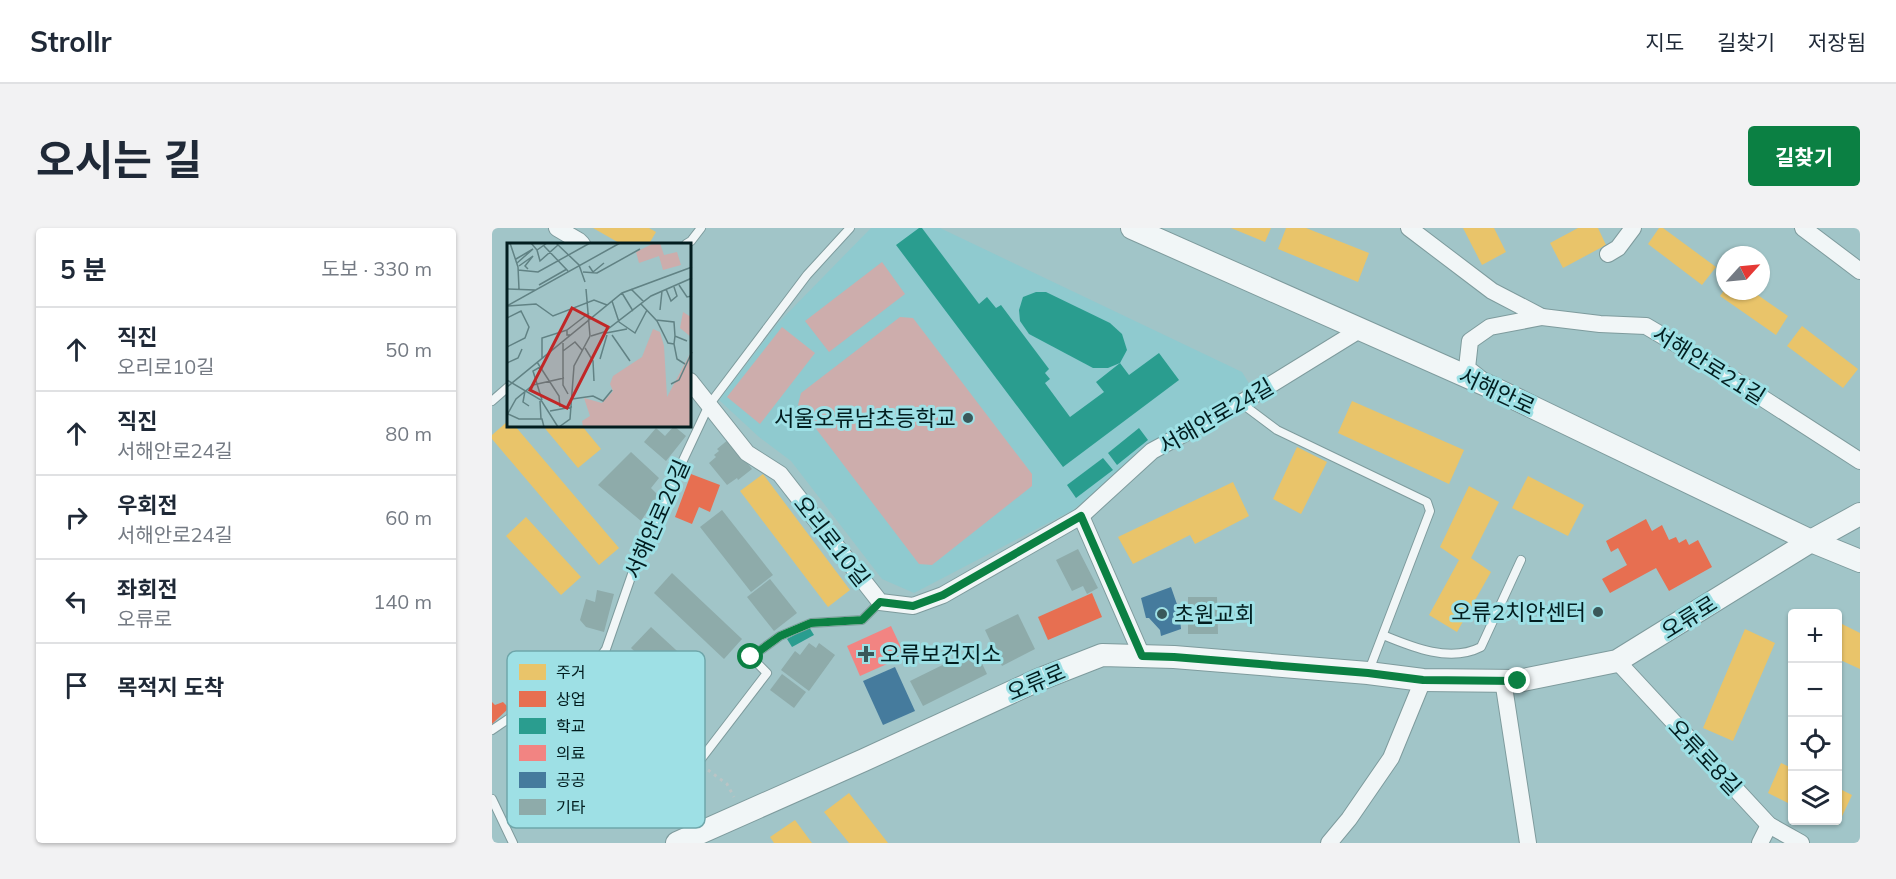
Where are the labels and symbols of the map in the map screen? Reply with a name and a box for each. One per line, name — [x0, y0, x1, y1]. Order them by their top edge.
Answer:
inset map — [507, 243, 692, 428]
north arrow — [1716, 246, 1770, 300]
street label: 서해안로21길 — [1647, 319, 1771, 411]
street label: 서해안로 — [1454, 361, 1540, 421]
street label: 서해안로24길 — [1154, 372, 1278, 460]
place label: 서울오류남초등학교 — [774, 404, 956, 432]
marker: 서울오류남초등학교 — [961, 411, 975, 425]
street label: 서해안로20길 — [618, 455, 696, 583]
street label: 오리로10길 — [788, 490, 876, 592]
street label: 오류로 — [1656, 589, 1722, 645]
place label: 오류2치안센터 — [1451, 598, 1586, 626]
place label: 초원교회 — [1174, 600, 1255, 628]
marker: 오류2치안센터 — [1591, 605, 1605, 619]
marker: 초원교회 — [1155, 607, 1169, 621]
place label: 오류보건지소 — [880, 640, 1001, 668]
route start — [737, 643, 763, 669]
marker: 오류보건지소 — [857, 645, 875, 663]
legend — [507, 651, 705, 828]
street label: 오류로 — [1003, 657, 1069, 707]
text: 주거 — [556, 662, 585, 682]
route end — [1504, 667, 1530, 693]
text: 상업 — [556, 689, 585, 709]
street label: 오류로8길 — [1663, 713, 1747, 801]
text: 학교 — [556, 716, 585, 736]
text: 의료 — [556, 743, 585, 763]
text: 공공 — [556, 770, 585, 790]
text: 기타 — [556, 797, 586, 817]

